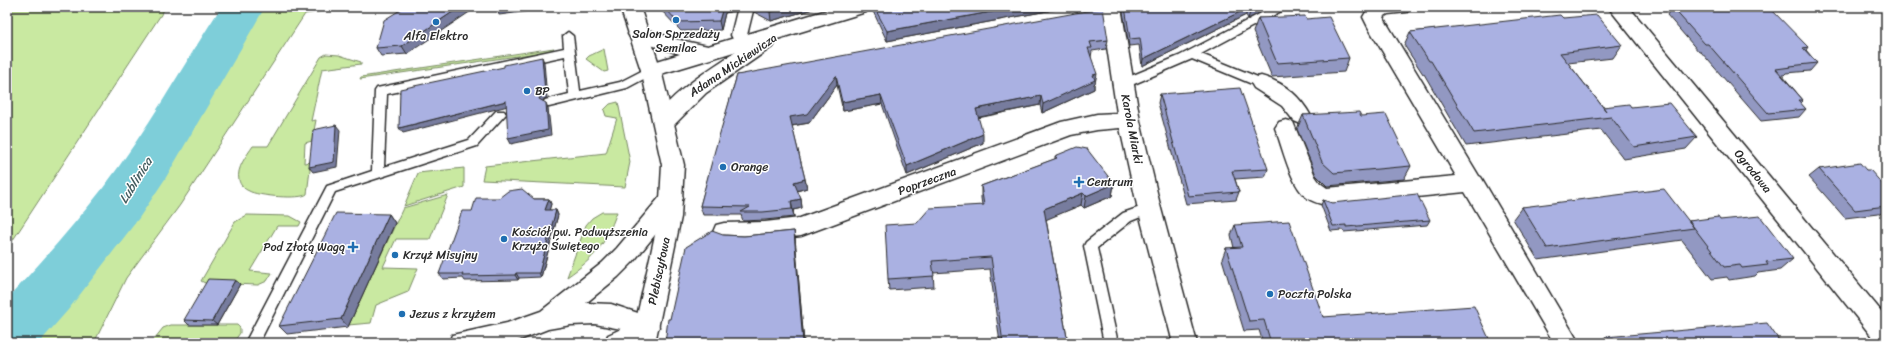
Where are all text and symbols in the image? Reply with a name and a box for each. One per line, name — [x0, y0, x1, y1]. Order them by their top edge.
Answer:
marker: Salon Sprzedaży Semilac — [671, 15, 681, 25]
marker: Alfa Elektro — [431, 17, 441, 27]
place label: Salon Sprzedaży Semilac — [632, 23, 721, 59]
place label: Alfa Elektro — [403, 25, 468, 47]
street label: Adama Mickiewicza — [683, 27, 782, 103]
place label: BP — [535, 80, 550, 102]
marker: BP — [522, 86, 532, 96]
street label: Karola Miarki — [1114, 92, 1150, 166]
street label: Ogrodowa — [1728, 144, 1778, 198]
water label: Lublinica — [112, 151, 159, 208]
place label: Orange — [731, 156, 768, 178]
street label: Poprzeczna — [895, 160, 959, 202]
marker: Orange — [718, 162, 728, 172]
place label: Centrum — [1087, 171, 1133, 193]
marker: Centrum — [1074, 177, 1084, 187]
place label: Kościół pw. Podwyższenia Krzyża Świętego — [512, 221, 648, 257]
marker: Kościół pw. Podwyższenia Krzyża Świętego — [499, 234, 509, 244]
street label: Plebiscytowa — [641, 235, 677, 307]
place label: Pod Złotą Wagą — [263, 236, 345, 258]
marker: Pod Złotą Wagą — [348, 242, 358, 252]
place label: Krzyż Misyjny — [403, 244, 478, 266]
marker: Krzyż Misyjny — [390, 250, 400, 260]
place label: Poczta Polska — [1278, 283, 1352, 305]
marker: Poczta Polska — [1265, 289, 1275, 299]
place label: Jezus z krzyżem — [409, 303, 496, 325]
marker: Jezus z krzyżem — [397, 309, 407, 319]

